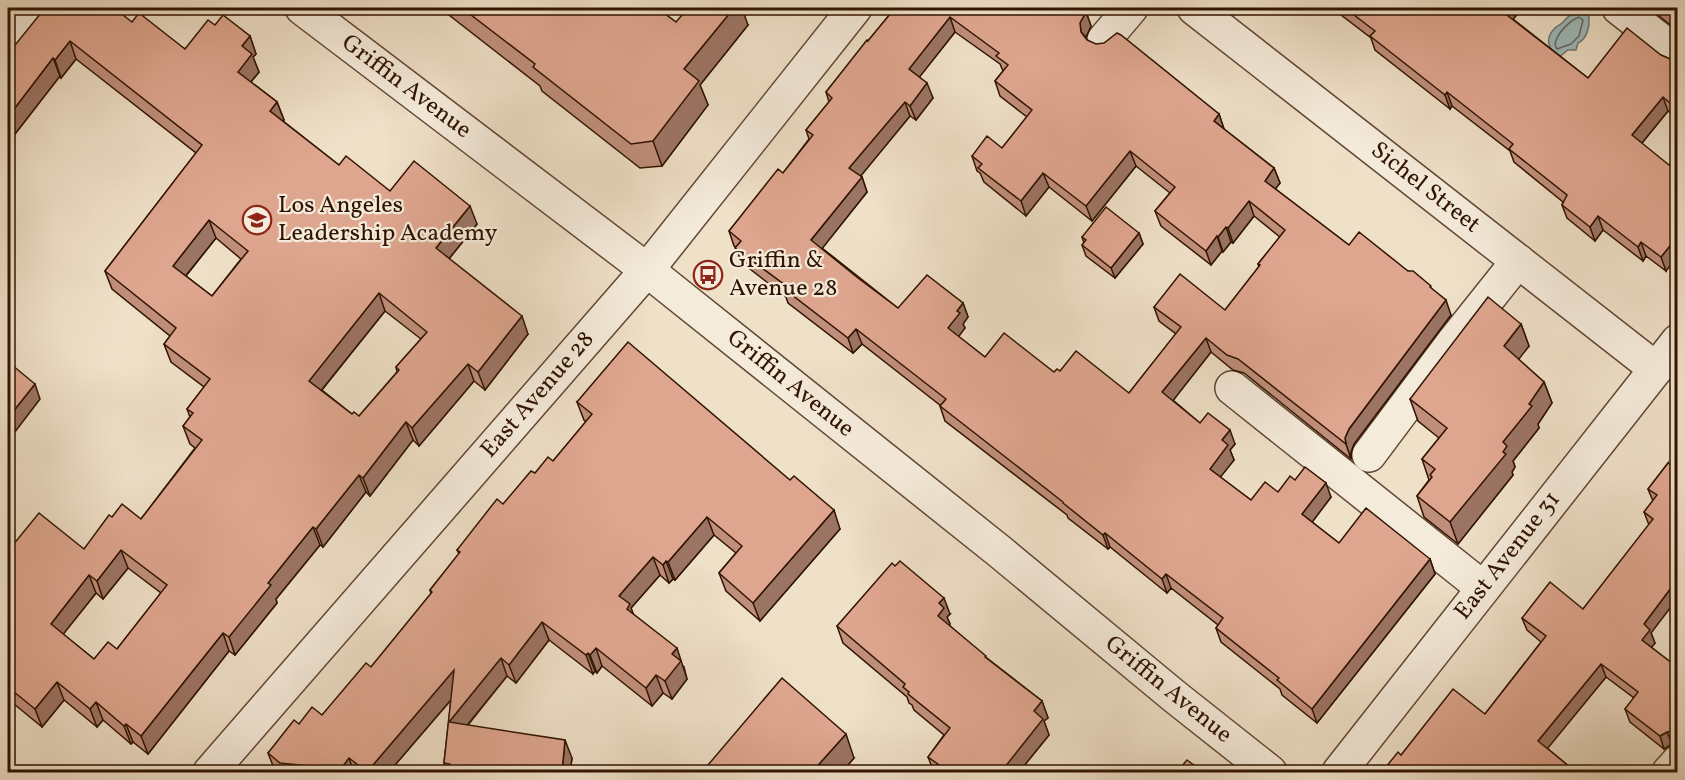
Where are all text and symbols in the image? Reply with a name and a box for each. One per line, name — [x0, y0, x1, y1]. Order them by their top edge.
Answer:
street label: Griffin Avenue — [334, 27, 478, 147]
street label: Sichel Street — [1363, 134, 1487, 242]
place label: Los Angeles Leadership Academy — [278, 189, 497, 251]
school or university icon: Los Angeles Leadership Academy — [241, 204, 273, 236]
place label: Griffin & Avenue 28 — [729, 244, 837, 306]
bus stop icon: Griffin & Avenue 28 — [692, 259, 724, 291]
street label: Griffin Avenue — [719, 322, 861, 446]
street label: East Avenue 28 — [473, 324, 603, 466]
street label: East Avenue 31 — [1447, 485, 1569, 627]
street label: Griffin Avenue — [1097, 628, 1239, 752]

